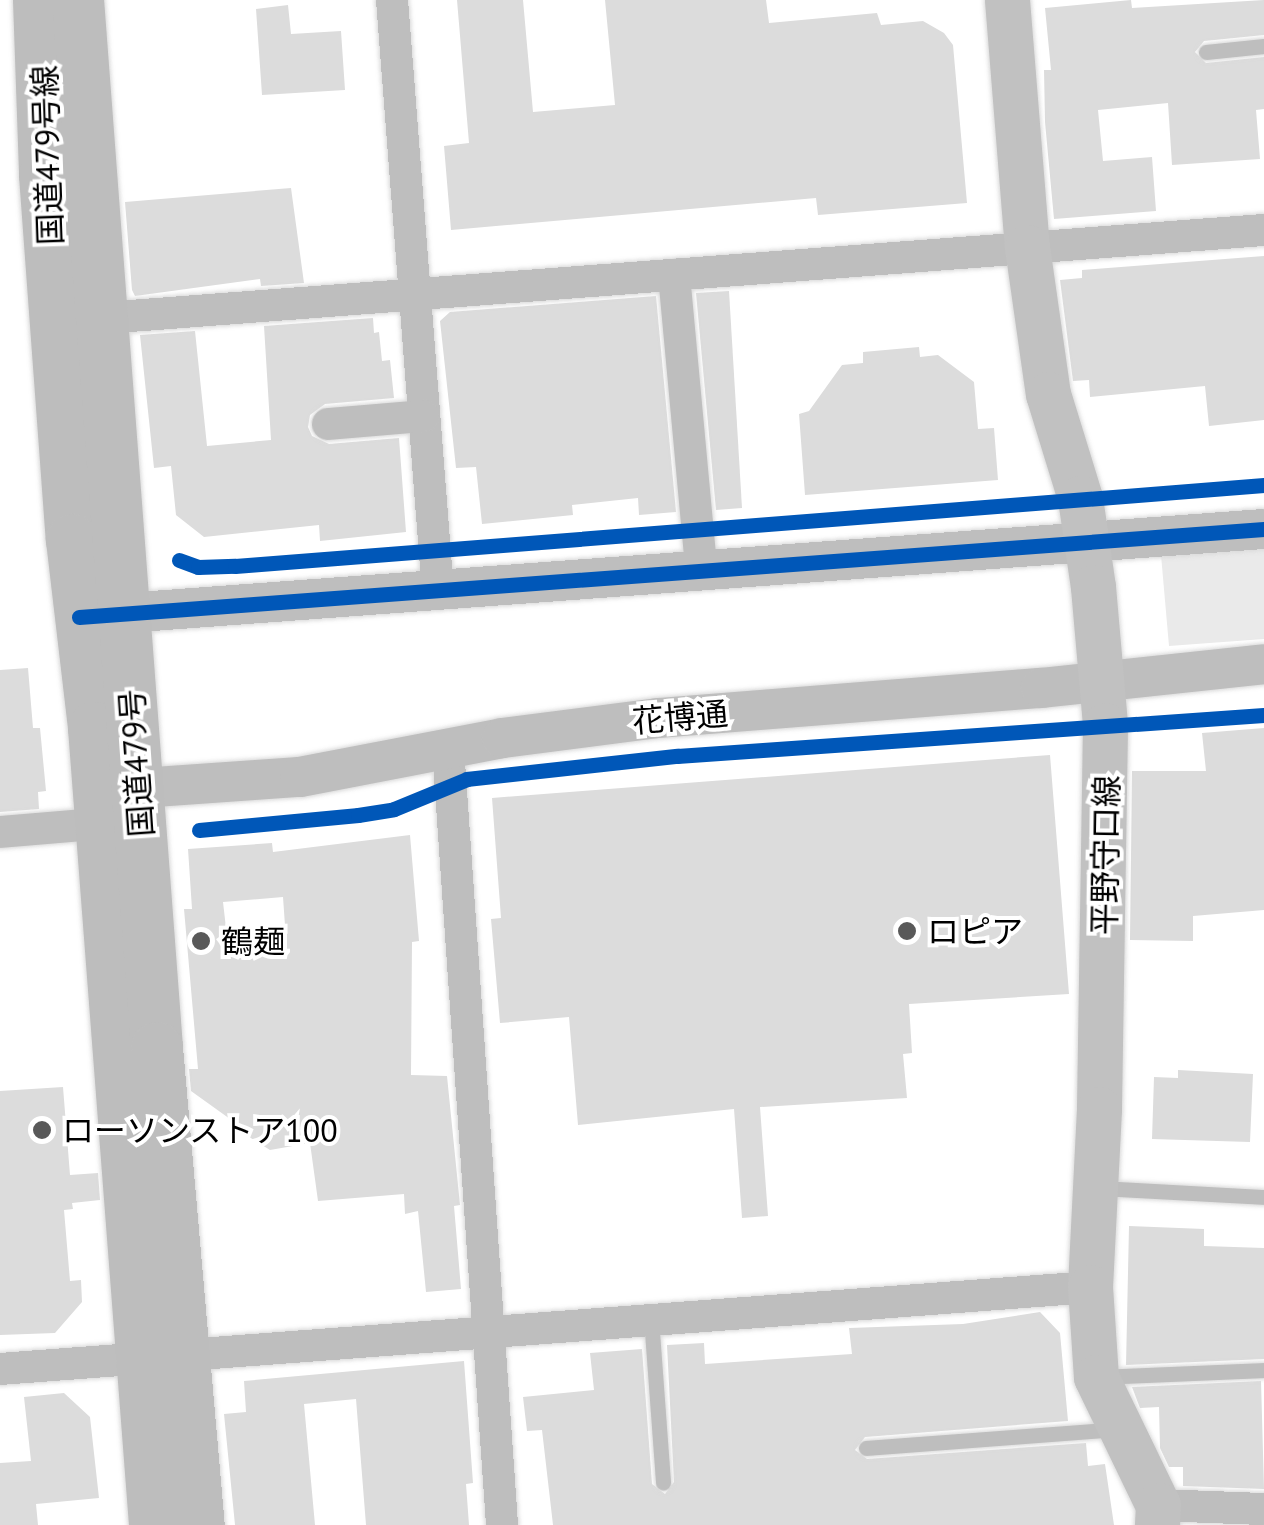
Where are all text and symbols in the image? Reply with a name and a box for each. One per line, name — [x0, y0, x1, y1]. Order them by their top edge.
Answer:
street label: 国道479号線 — [25, 64, 69, 246]
street label: 国道479号 — [112, 688, 160, 838]
street label: 花博通 — [631, 694, 729, 740]
street label: 平野守口線 — [1084, 775, 1126, 935]
place label: ロピア — [927, 912, 1023, 950]
marker: ロピア — [896, 920, 918, 942]
place label: 鶴麺 — [221, 922, 285, 960]
marker: 鶴麺 — [190, 930, 212, 952]
place label: ローソンストア100 — [62, 1111, 338, 1149]
marker: ローソンストア100 — [31, 1119, 53, 1141]

